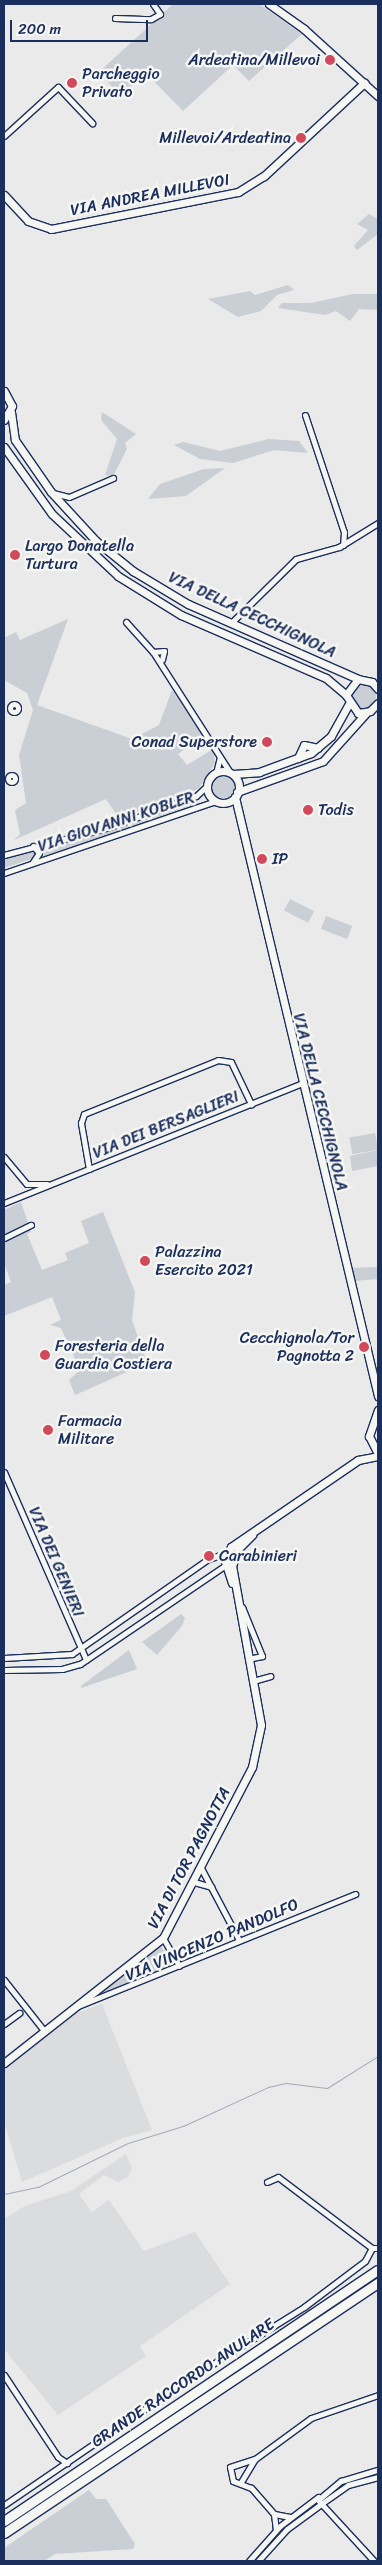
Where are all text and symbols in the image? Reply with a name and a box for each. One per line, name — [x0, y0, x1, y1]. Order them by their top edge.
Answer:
scale bar — [12, 10, 150, 42]
text: 200 m — [18, 16, 61, 42]
place label: Ardeatina/Millevoi — [188, 50, 320, 70]
marker: Ardeatina/Millevoi — [324, 54, 336, 66]
place label: Parcheggio Privato — [82, 64, 160, 102]
marker: Parcheggio Privato — [66, 77, 78, 89]
place label: Millevoi/Ardeatina — [159, 128, 291, 148]
marker: Millevoi/Ardeatina — [295, 132, 307, 144]
street label: VIA ANDREA MILLEVOI — [68, 170, 232, 220]
place label: Largo Donatella Turtura — [25, 536, 134, 574]
marker: Largo Donatella Turtura — [9, 549, 21, 561]
street label: VIA DELLA CECCHIGNOLA — [165, 568, 339, 662]
place label: Conad Superstore — [132, 732, 257, 752]
marker: Conad Superstore — [261, 736, 273, 748]
street label: VIA GIOVANNI KOBLER — [34, 787, 198, 857]
place label: Todis — [318, 800, 354, 820]
marker: Todis — [302, 804, 314, 816]
place label: IP — [272, 849, 288, 869]
marker: IP — [256, 853, 268, 865]
street label: VIA DELLA CECCHIGNOLA — [289, 1011, 351, 1193]
street label: VIA DEI BERSAGLIERI — [93, 1088, 239, 1162]
place label: Palazzina Esercito 2021 — [155, 1242, 253, 1280]
marker: Palazzina Esercito 2021 — [139, 1255, 151, 1267]
place label: Cecchignola/Tor Pagnotta 2 — [240, 1328, 354, 1366]
place label: Foresteria della Guardia Costiera — [55, 1336, 172, 1374]
marker: Cecchignola/Tor Pagnotta 2 — [358, 1341, 370, 1353]
marker: Foresteria della Guardia Costiera — [39, 1349, 51, 1361]
place label: Farmacia Militare — [58, 1411, 122, 1449]
marker: Farmacia Militare — [42, 1424, 54, 1436]
street label: VIA DEI GENIERI — [24, 1504, 88, 1620]
place label: Carabinieri — [219, 1546, 297, 1566]
marker: Carabinieri — [203, 1550, 215, 1562]
street label: VIA DI TOR PAGNOTTA — [143, 1783, 235, 1933]
street label: VIA VINCENZO PANDOLFO — [122, 1895, 302, 1985]
street label: GRANDE RACCORDO ANULARE — [88, 2315, 278, 2451]

